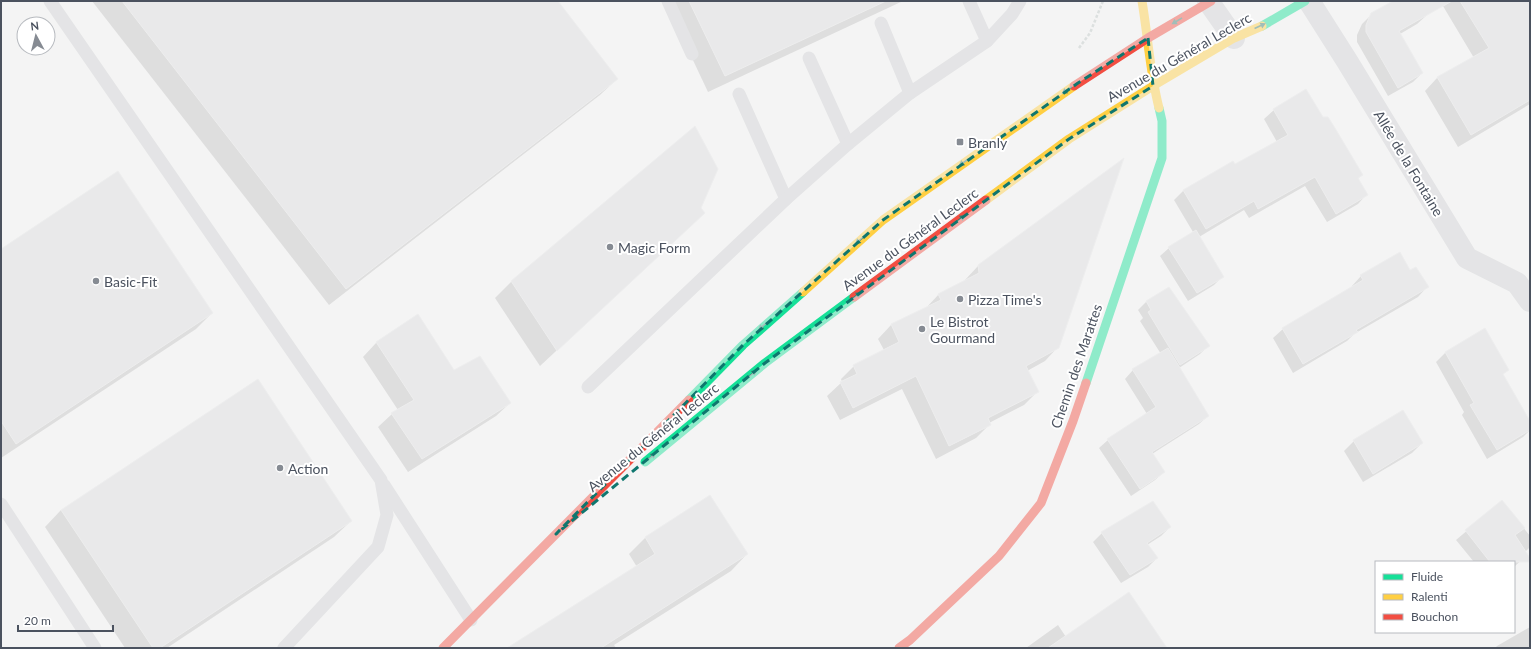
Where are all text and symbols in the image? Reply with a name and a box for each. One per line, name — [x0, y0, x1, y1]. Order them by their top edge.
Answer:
street label: Avenue du Général Leclerc — [1104, 9, 1254, 105]
north arrow — [16, 16, 56, 56]
one-way arrow — [1172, 17, 1182, 25]
text: N — [30, 19, 40, 33]
one-way arrow — [1254, 23, 1266, 29]
one-way arrow — [1062, 86, 1073, 94]
street label: Allée de la Fontaine — [1371, 107, 1447, 219]
place label: Branly — [968, 134, 1008, 151]
marker: Branly — [955, 137, 965, 147]
one-way arrow — [959, 158, 970, 166]
street label: Avenue du Général Leclerc — [839, 184, 981, 294]
one-way arrow — [955, 215, 966, 223]
one-way arrow — [855, 235, 865, 244]
place label: Magic Form — [618, 239, 691, 256]
marker: Magic Form — [605, 242, 615, 252]
place label: Basic-Fit — [104, 273, 157, 290]
marker: Basic-Fit — [91, 276, 101, 286]
place label: Pizza Time's — [968, 291, 1042, 308]
one-way arrow — [850, 292, 861, 301]
marker: Pizza Time's — [955, 294, 965, 304]
street label: Chemin des Marattes — [1047, 302, 1105, 430]
place label: Le Bistrot Gourmand — [930, 313, 995, 346]
one-way arrow — [758, 322, 769, 331]
marker: Le Bistrot Gourmand — [917, 324, 927, 334]
one-way arrow — [746, 370, 757, 379]
street label: Avenue du Général Leclerc — [584, 379, 722, 495]
one-way arrow — [646, 452, 656, 461]
place label: Action — [288, 460, 328, 477]
marker: Action — [275, 463, 285, 473]
legend — [1375, 561, 1515, 633]
text: Fluide — [1411, 569, 1443, 584]
text: Ralenti — [1411, 589, 1448, 604]
scale bar — [18, 607, 113, 633]
text: Bouchon — [1411, 609, 1458, 624]
text: 20 m — [24, 613, 51, 628]

